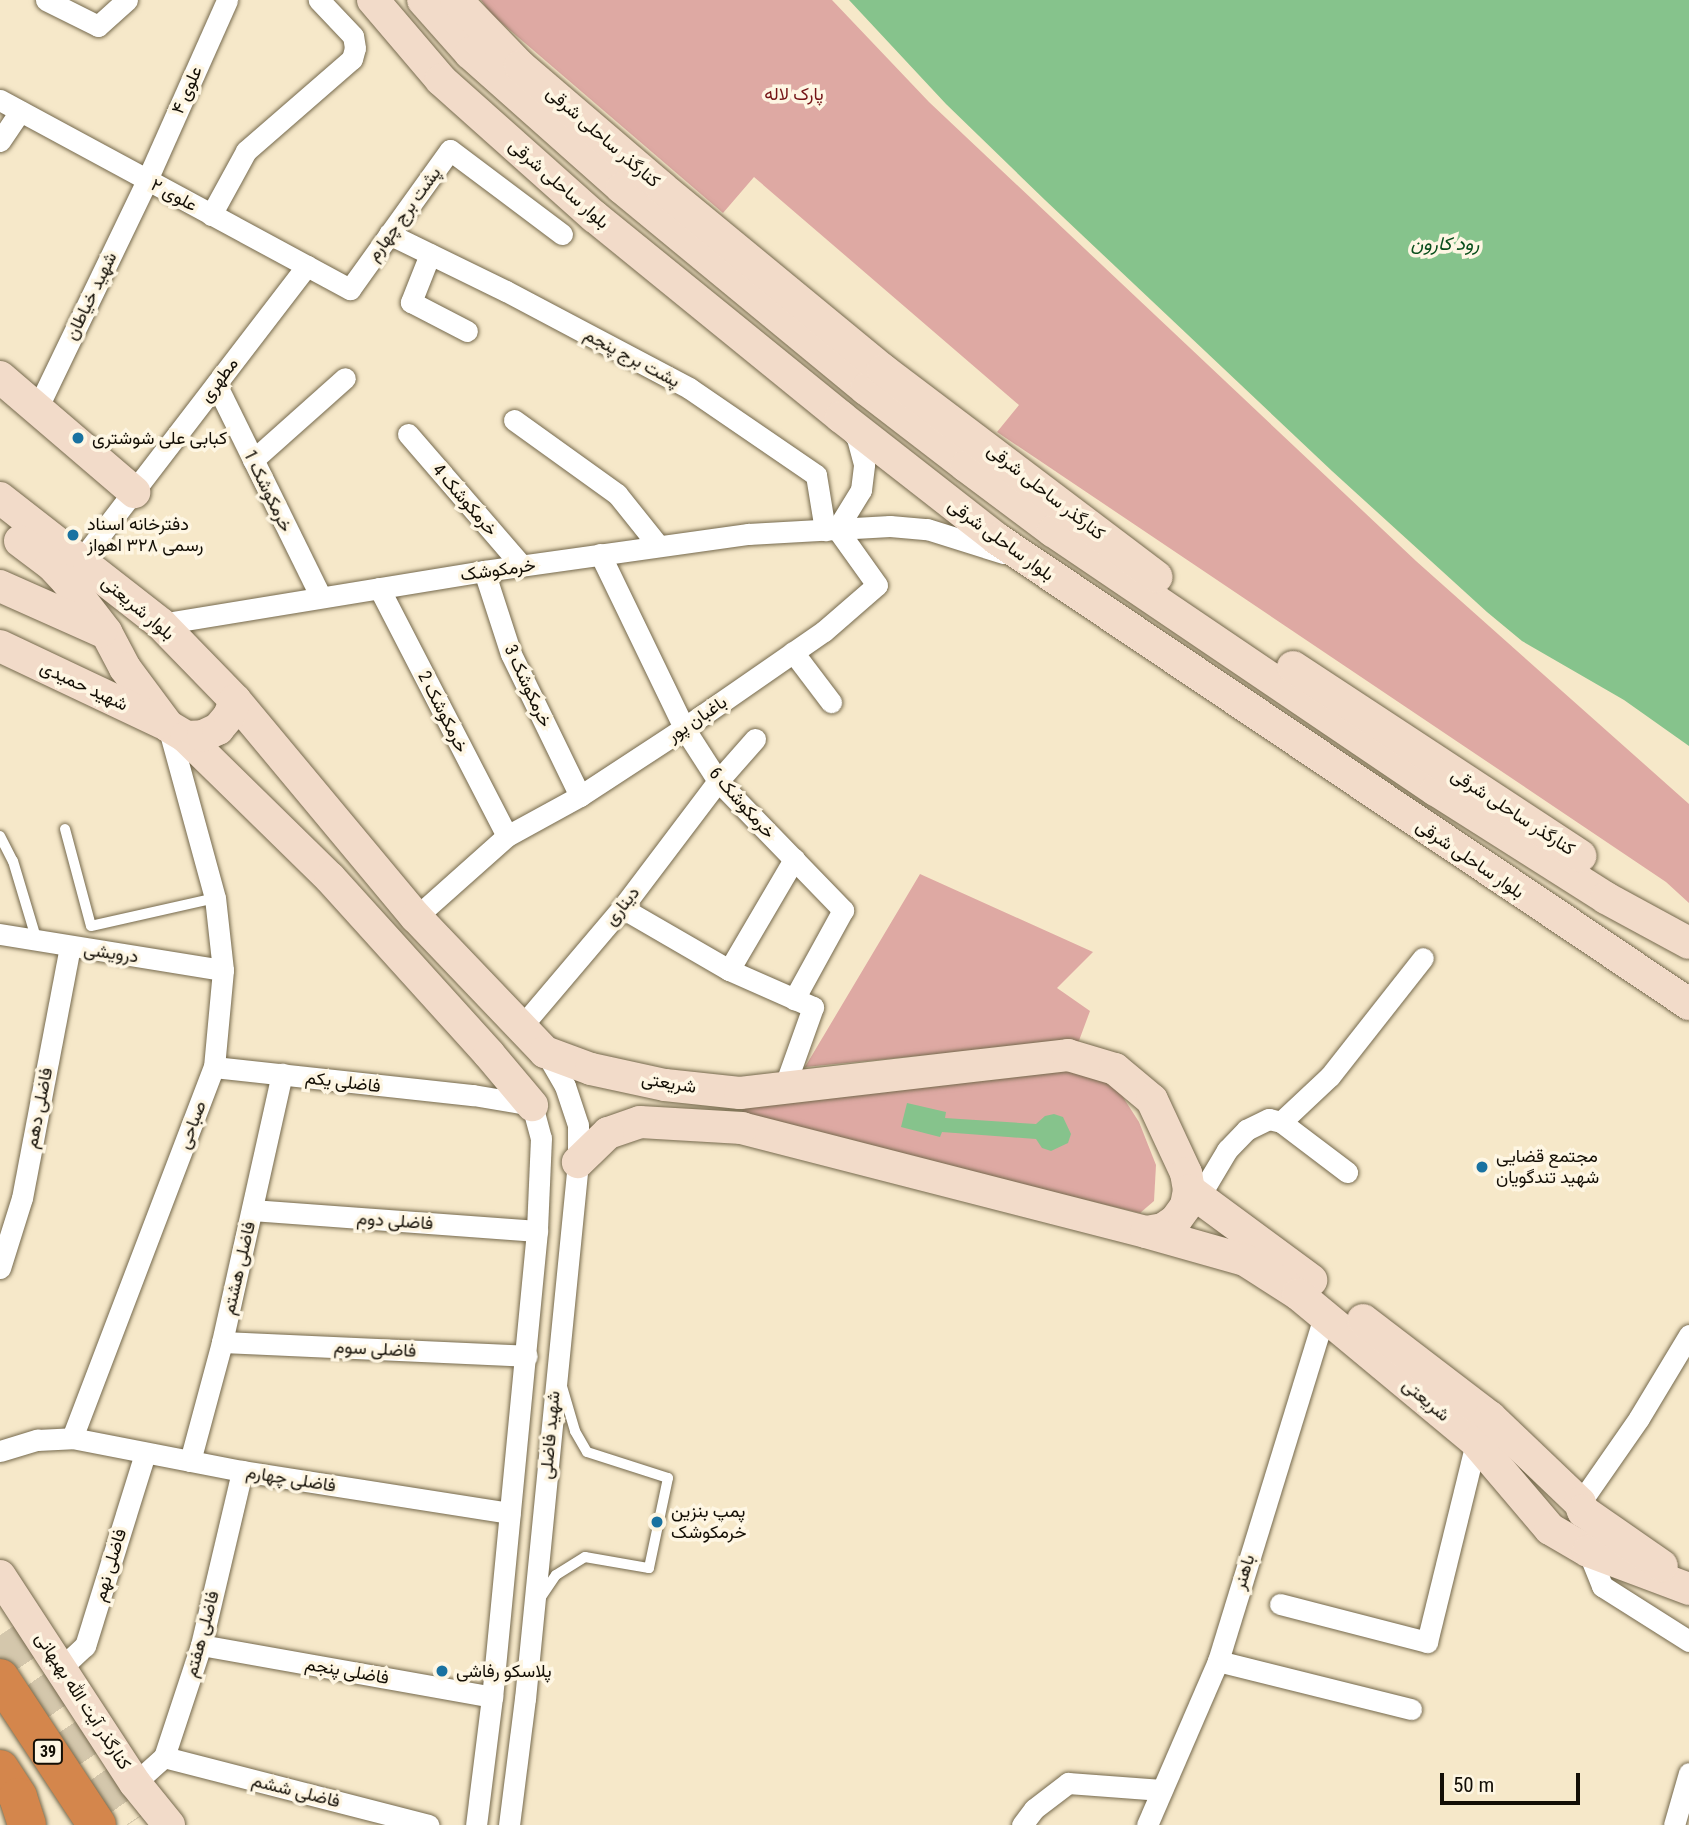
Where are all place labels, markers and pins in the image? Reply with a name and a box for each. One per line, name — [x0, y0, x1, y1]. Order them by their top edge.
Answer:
place label: کبابی علی شوشتری — [92, 427, 227, 449]
marker: کبابی علی شوشتری — [70, 430, 86, 446]
place label: دفترخانه اسناد رسمی ۳۲۸ اهواز — [87, 514, 203, 556]
marker: دفترخانه اسناد رسمی ۳۲۸ اهواز — [65, 527, 81, 543]
place label: مجتمع قضایی شهید تندگویان — [1496, 1146, 1599, 1188]
marker: مجتمع قضایی شهید تندگویان — [1474, 1159, 1490, 1175]
place label: پمپ بنزین خرمکوشک — [671, 1501, 747, 1544]
marker: پمپ بنزین خرمکوشک — [649, 1514, 665, 1530]
place label: پلاسکو رفاشی — [456, 1660, 552, 1682]
marker: پلاسکو رفاشی — [434, 1663, 450, 1679]

